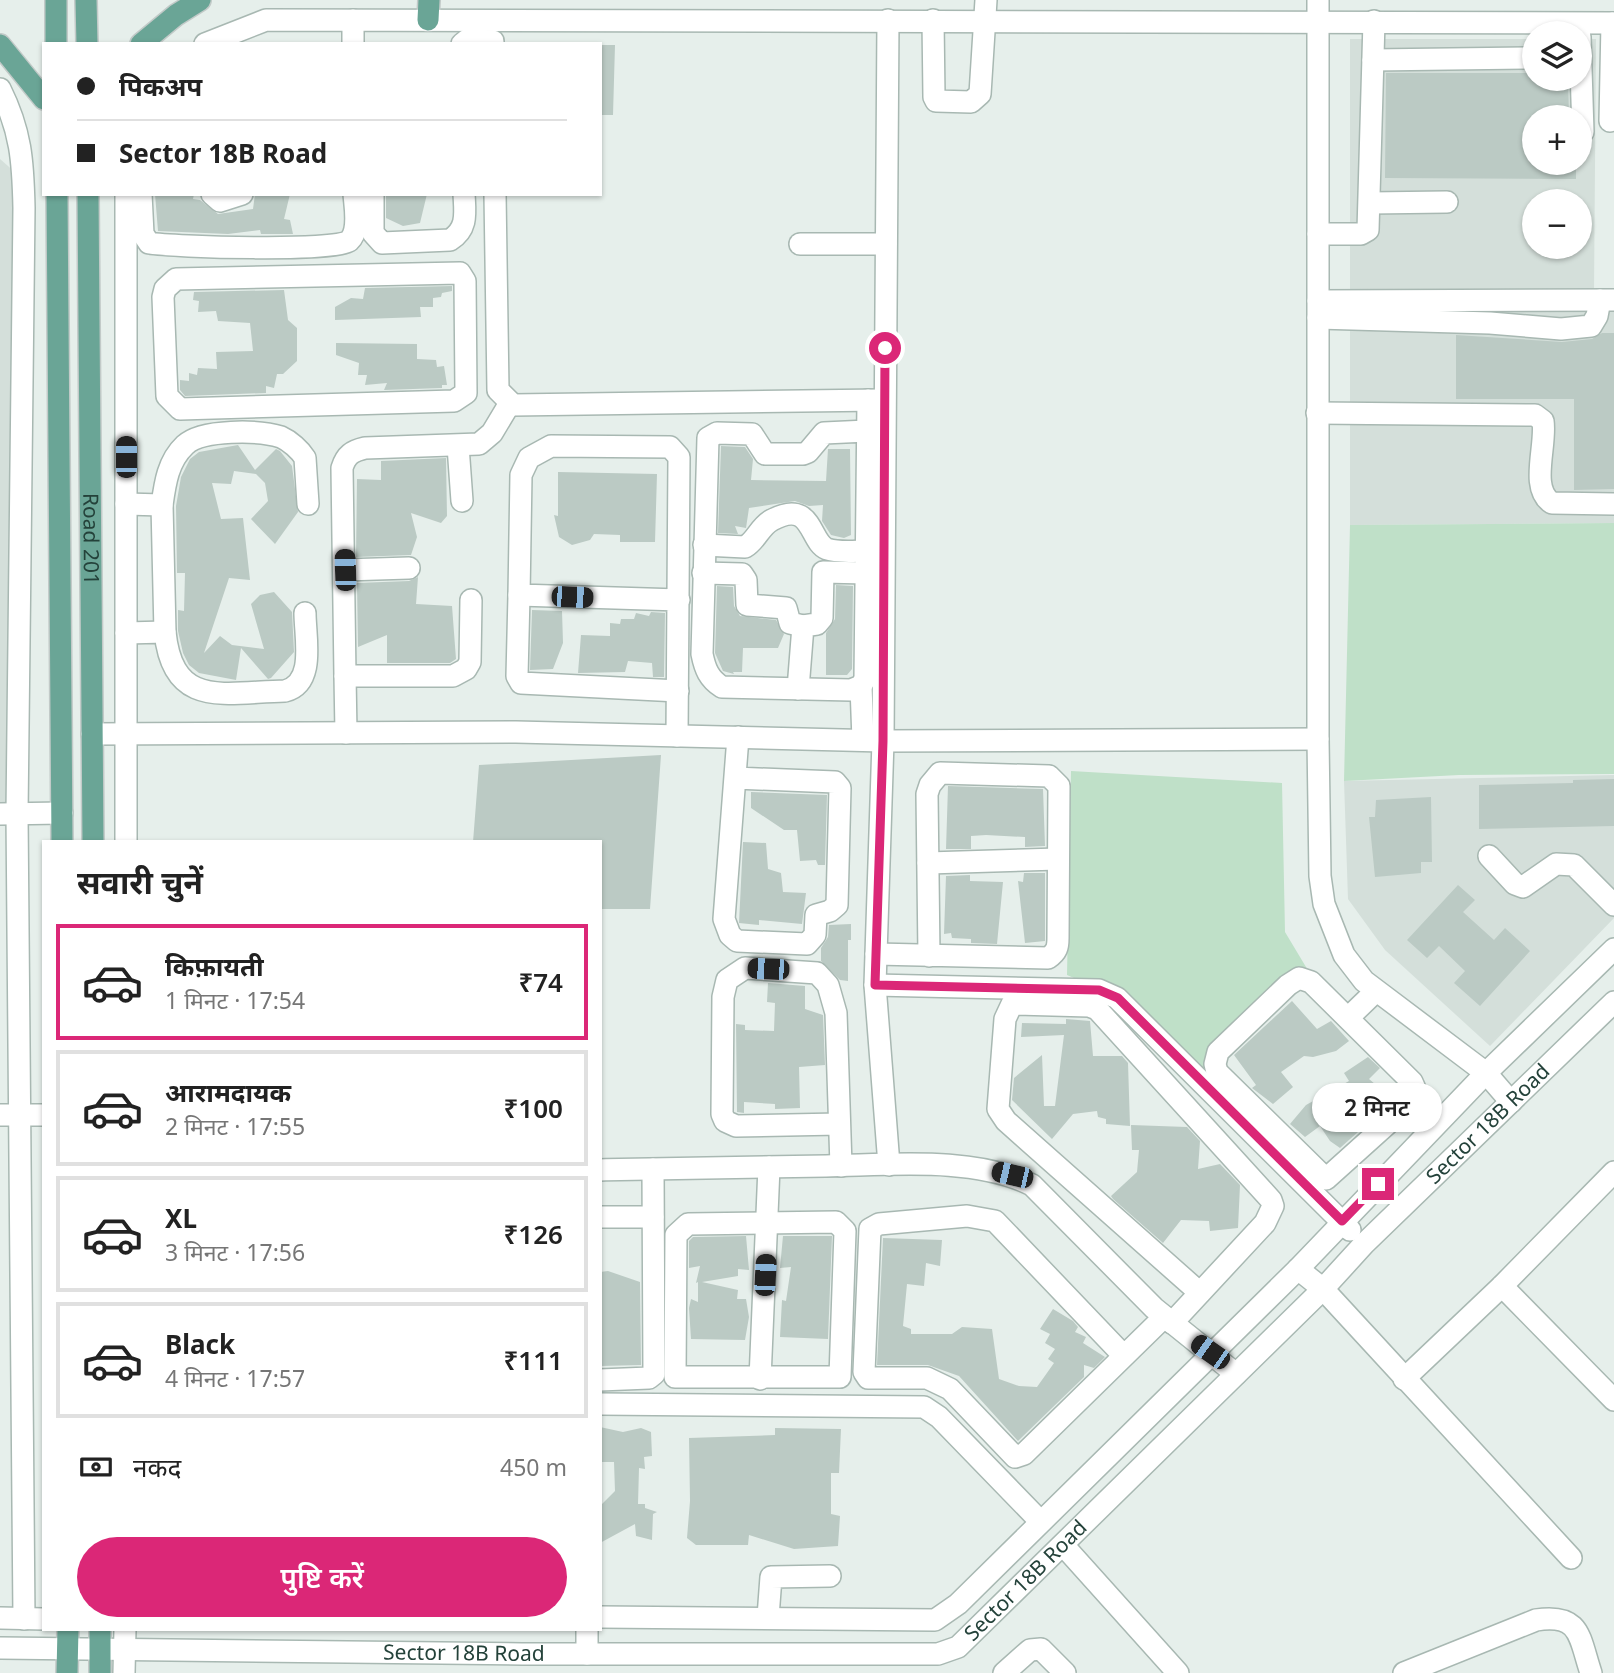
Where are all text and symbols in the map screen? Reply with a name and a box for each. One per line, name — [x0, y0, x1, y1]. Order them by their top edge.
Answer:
map controls — [1522, 21, 1592, 259]
button: layers — [1522, 21, 1592, 91]
text: पिकअप — [119, 68, 202, 104]
button: + — [1522, 105, 1592, 175]
text: Sector 18B Road — [119, 135, 327, 171]
button: − — [1522, 189, 1592, 259]
route start — [869, 332, 901, 364]
car — [116, 436, 137, 478]
street label: Road 201 — [77, 493, 106, 585]
car — [334, 549, 357, 591]
car — [551, 586, 594, 608]
text: सवारी चुनें — [77, 860, 203, 903]
text: किफ़ायती — [165, 948, 264, 984]
icon: car — [81, 951, 144, 1014]
car — [747, 958, 790, 980]
text: ₹74 — [518, 964, 563, 1000]
text: 1 मिनट · 17:54 — [165, 984, 305, 1016]
street label: Sector 18B Road — [1420, 1057, 1555, 1189]
text: आरामदायक — [165, 1074, 291, 1110]
icon: car — [81, 1077, 144, 1140]
callout: 2 मिनट — [1313, 1082, 1443, 1132]
text: ₹100 — [504, 1090, 563, 1126]
text: 2 मिनट — [1344, 1091, 1410, 1123]
text: 2 मिनट · 17:55 — [165, 1110, 305, 1142]
car — [990, 1160, 1035, 1190]
route end — [1362, 1168, 1394, 1200]
text: XL — [165, 1200, 197, 1236]
icon: car — [81, 1203, 144, 1266]
text: ₹126 — [504, 1216, 563, 1252]
text: 3 मिनट · 17:56 — [165, 1236, 305, 1268]
car — [754, 1253, 777, 1297]
text: Black — [165, 1326, 235, 1362]
icon: car — [81, 1329, 144, 1392]
car — [1187, 1331, 1234, 1373]
text: ₹111 — [504, 1342, 563, 1378]
text: 4 मिनट · 17:57 — [165, 1362, 305, 1394]
icon: cash — [77, 1448, 115, 1486]
text: नकद — [133, 1449, 181, 1485]
text: 450 m — [500, 1451, 567, 1483]
street label: Sector 18B Road — [957, 1513, 1092, 1646]
button: पुष्टि करें — [77, 1537, 567, 1617]
street label: Sector 18B Road — [383, 1637, 545, 1667]

